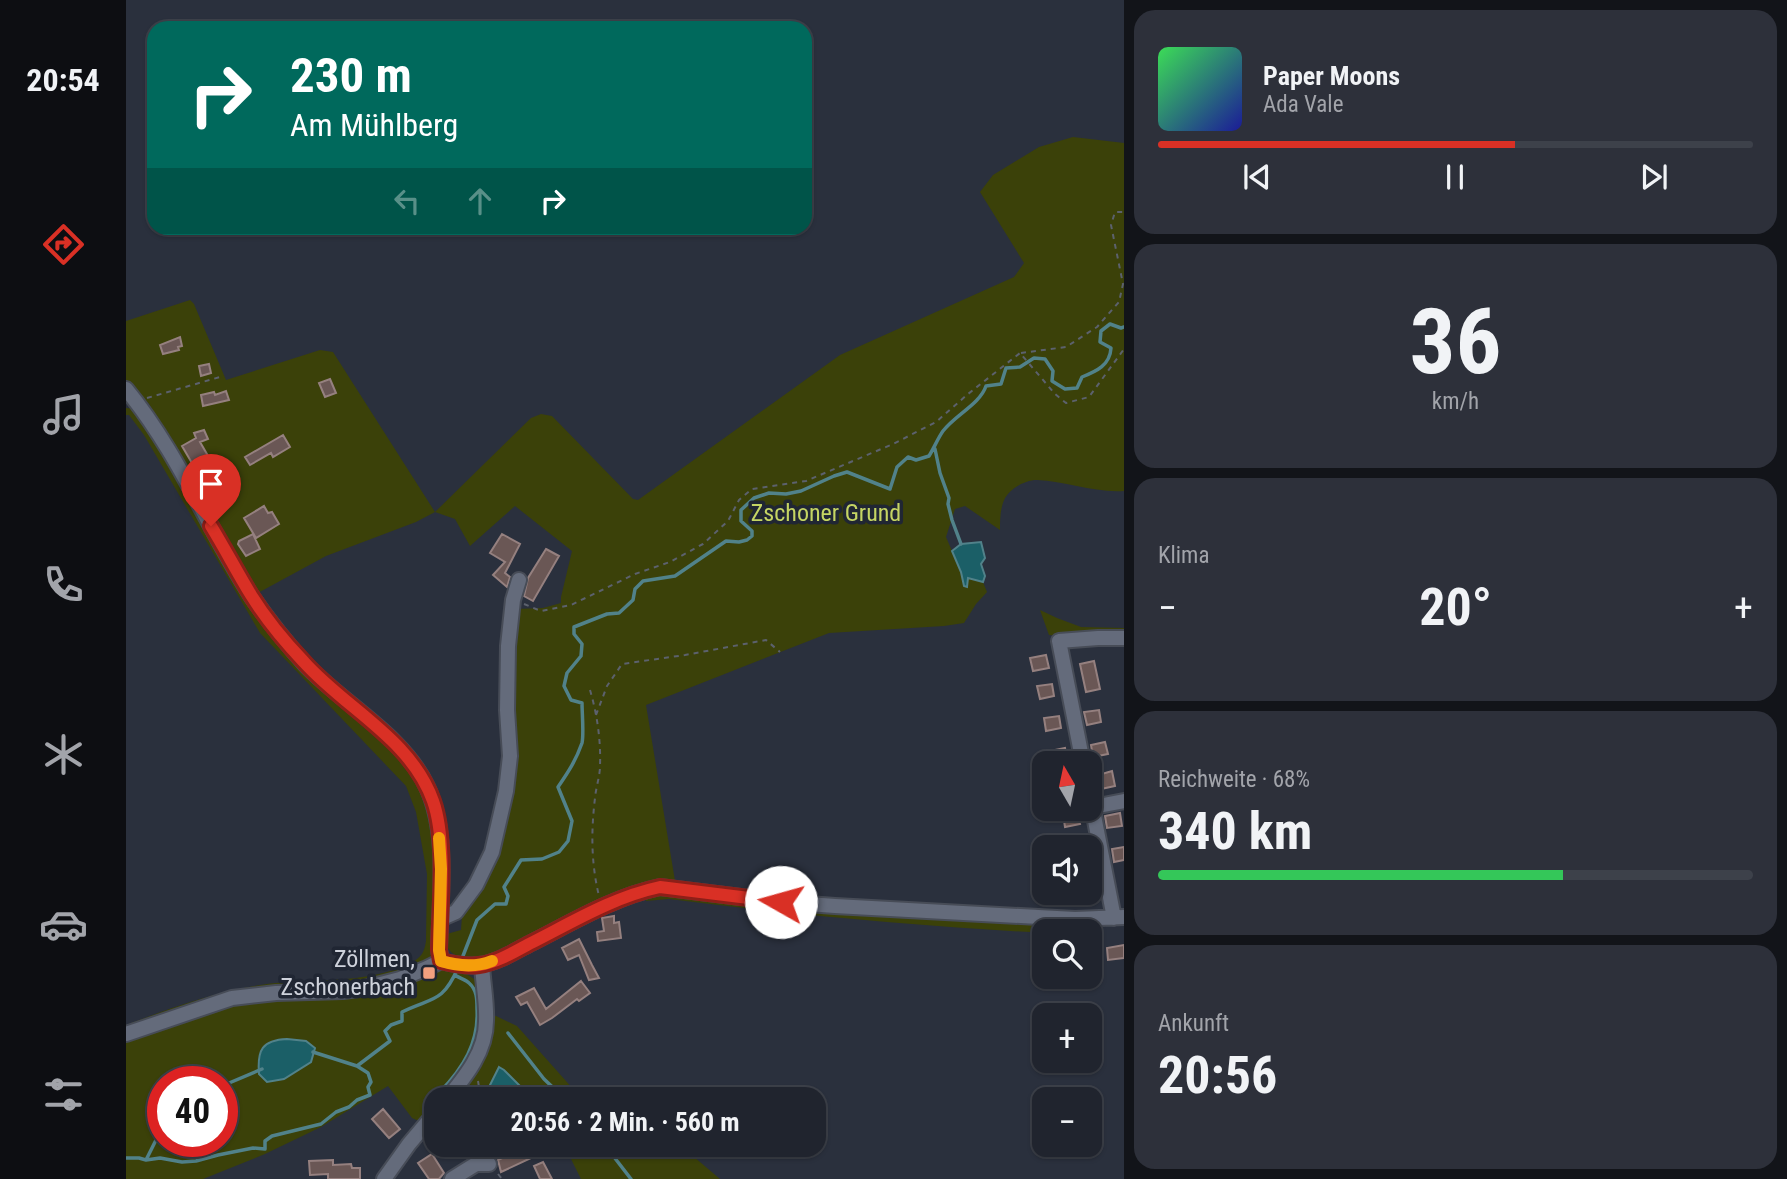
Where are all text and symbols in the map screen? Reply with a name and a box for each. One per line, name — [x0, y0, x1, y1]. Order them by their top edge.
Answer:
text: 230 m — [290, 47, 412, 104]
icon: right — [175, 49, 266, 140]
text: 20:54 — [26, 61, 100, 99]
text: Paper Moons — [1263, 61, 1400, 91]
text: Ada Vale — [1263, 91, 1343, 118]
text: Am Mühlberg — [290, 106, 458, 144]
icon: previous — [1238, 158, 1276, 196]
icon: pause — [1436, 158, 1474, 196]
icon: next — [1635, 158, 1673, 196]
icon: left — [388, 182, 426, 220]
icon: ahead — [461, 182, 499, 220]
icon: right — [534, 182, 572, 220]
icon: directions — [39, 220, 88, 269]
text: 36 — [1410, 289, 1501, 395]
text: km/h — [1432, 388, 1479, 415]
icon: music — [39, 390, 88, 439]
pin — [181, 454, 241, 526]
icon: arrive — [192, 465, 230, 503]
park label: Zschoner Grund — [751, 499, 901, 527]
text: Klima — [1158, 542, 1209, 569]
icon: phone — [39, 560, 88, 609]
text: 20° — [1419, 577, 1492, 638]
text: − — [1158, 586, 1177, 630]
text: + — [1734, 586, 1753, 630]
icon: climate — [39, 730, 88, 779]
north arrow — [1032, 751, 1102, 821]
map controls — [1032, 751, 1102, 1157]
text: Reichweite · 68% — [1158, 766, 1310, 793]
text: 340 km — [1158, 801, 1312, 862]
button: sound — [1032, 835, 1102, 905]
position arrow — [744, 865, 818, 939]
icon: car — [39, 900, 88, 949]
button: search — [1032, 919, 1102, 989]
place label: Zöllmen, Zschonerbach — [281, 945, 415, 1001]
marker: Zöllmen, Zschonerbach — [421, 965, 437, 981]
button: + — [1032, 1003, 1102, 1073]
text: Ankunft — [1158, 1010, 1229, 1037]
text: 20:56 — [1158, 1045, 1277, 1106]
speed limit sign: 40 — [147, 1066, 238, 1157]
icon: filters — [39, 1070, 88, 1119]
button: − — [1032, 1087, 1102, 1157]
text: 20:56 · 2 Min. · 560 m — [511, 1107, 739, 1137]

